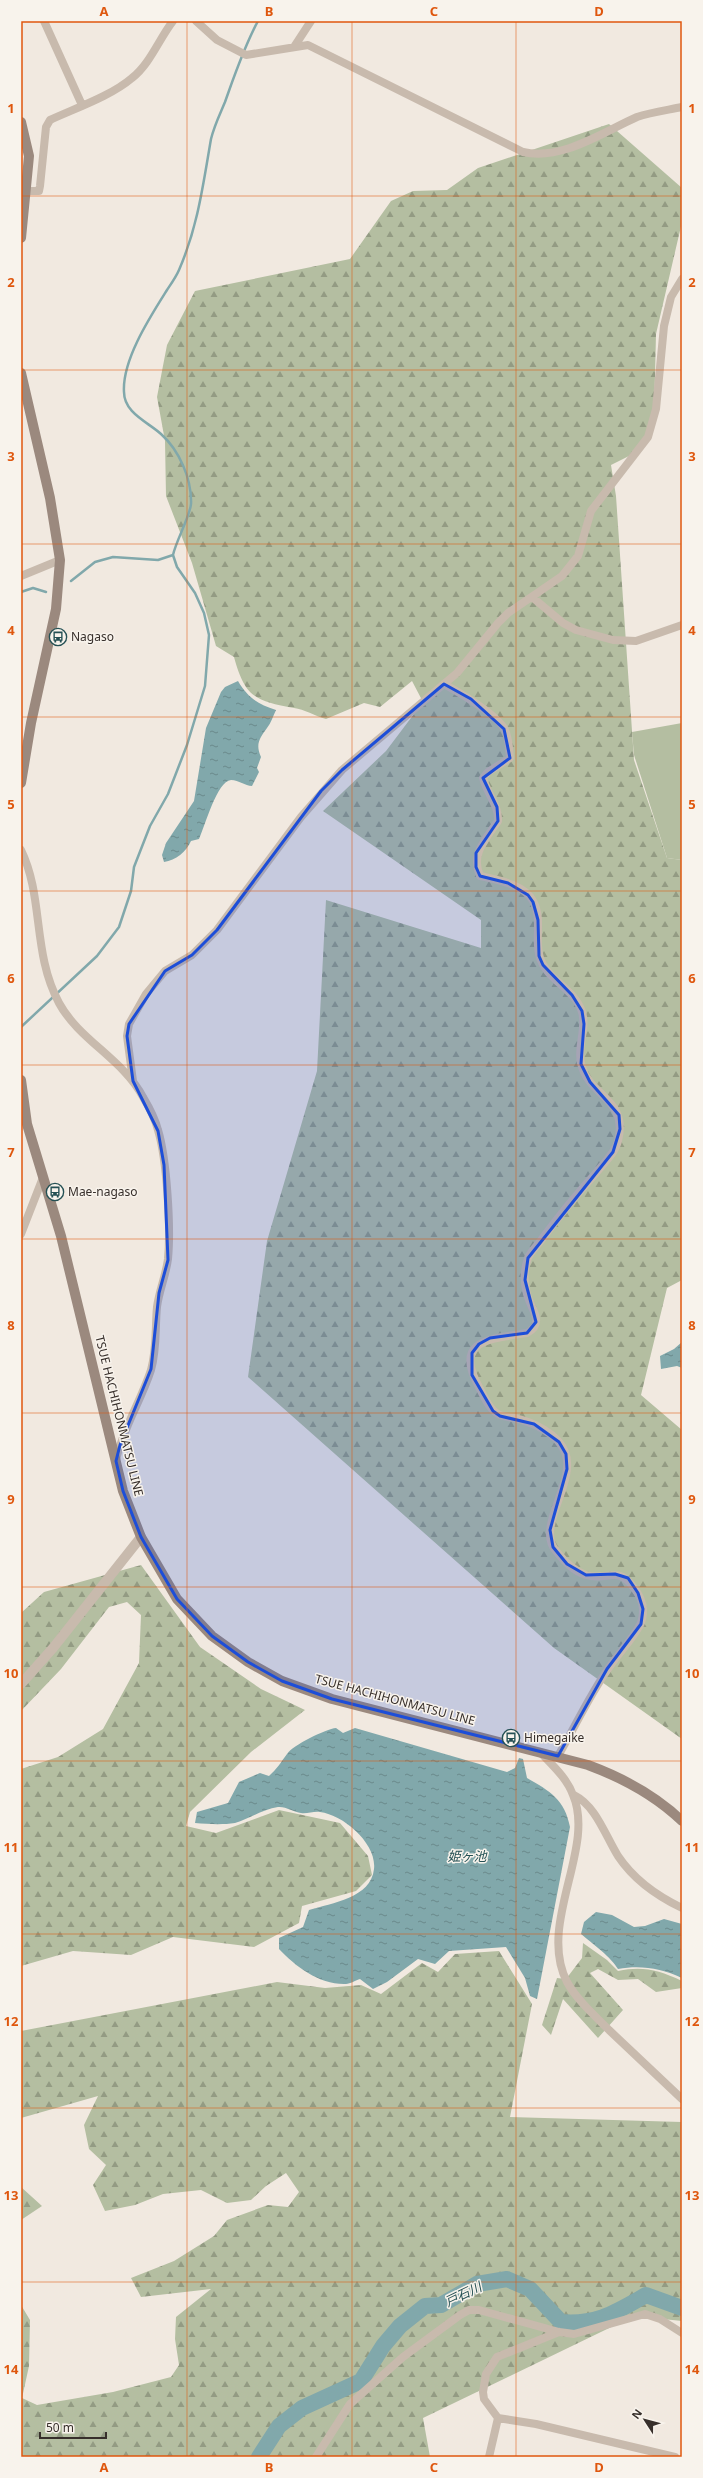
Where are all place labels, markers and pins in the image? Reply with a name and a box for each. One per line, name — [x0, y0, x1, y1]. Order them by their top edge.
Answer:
bus stop icon: Nagaso — [48, 627, 68, 647]
place label: Nagaso — [71, 628, 114, 645]
bus stop icon: Mae-nagaso — [45, 1182, 65, 1202]
place label: Mae-nagaso — [68, 1183, 138, 1200]
bus stop icon: Himegaike — [501, 1728, 521, 1748]
place label: Himegaike — [524, 1729, 585, 1746]

